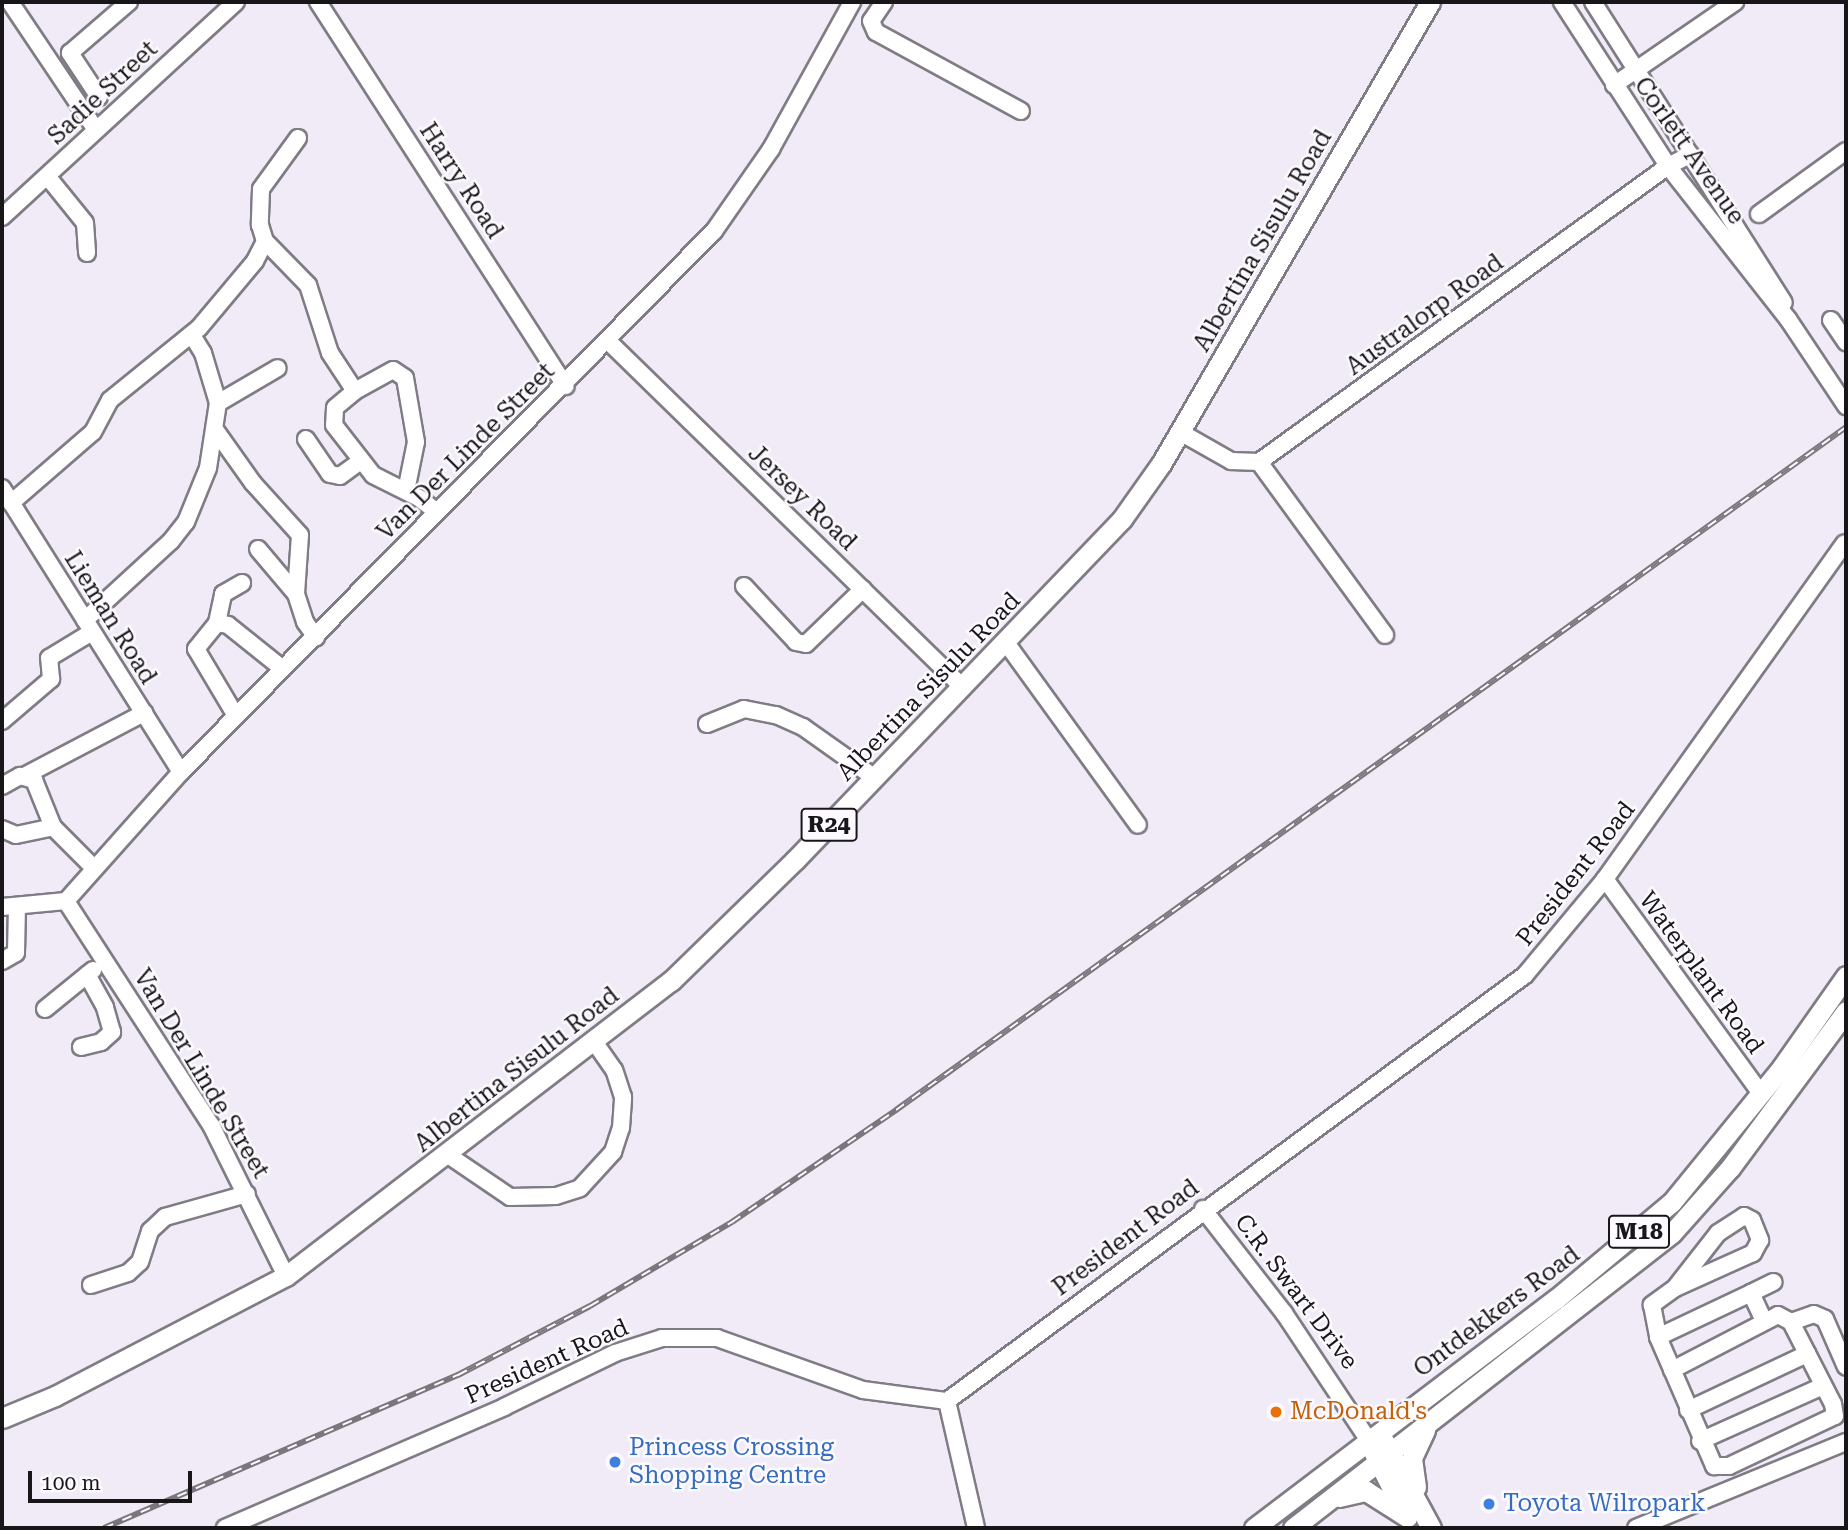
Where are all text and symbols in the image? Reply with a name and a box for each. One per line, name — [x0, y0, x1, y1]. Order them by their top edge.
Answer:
street label: Sadie Street — [42, 35, 164, 151]
street label: Corlett Avenue — [1628, 72, 1750, 230]
street label: Harry Road — [413, 118, 509, 244]
street label: Albertina Sisulu Road — [1188, 125, 1338, 357]
street label: Australorp Road — [1341, 248, 1509, 382]
street label: Van Der Linde Street — [371, 357, 561, 547]
street label: Jersey Road — [742, 439, 862, 557]
street label: Lieman Road — [58, 546, 162, 690]
street label: Albertina Sisulu Road — [831, 587, 1027, 787]
street label: President Road — [1511, 796, 1641, 952]
road number: R24 — [799, 806, 859, 845]
street label: Waterplant Road — [1632, 886, 1770, 1060]
street label: Van Der Linde Street — [127, 964, 275, 1184]
street label: Albertina Sisulu Road — [409, 981, 625, 1159]
street label: President Road — [1047, 1174, 1205, 1302]
street label: C.R. Swart Drive — [1228, 1209, 1364, 1375]
road number: M18 — [1608, 1212, 1670, 1252]
street label: Ontdekkers Road — [1408, 1240, 1586, 1384]
street label: President Road — [461, 1313, 633, 1411]
place label: McDonald's — [1290, 1398, 1427, 1426]
marker: McDonald's — [1268, 1404, 1284, 1420]
place label: Princess Crossing Shopping Centre — [629, 1434, 834, 1490]
marker: Princess Crossing Shopping Centre — [607, 1454, 623, 1470]
scale bar — [32, 1456, 196, 1500]
text: 100 m — [41, 1471, 101, 1495]
place label: Toyota Wilropark — [1503, 1490, 1705, 1518]
marker: Toyota Wilropark — [1481, 1496, 1497, 1512]

